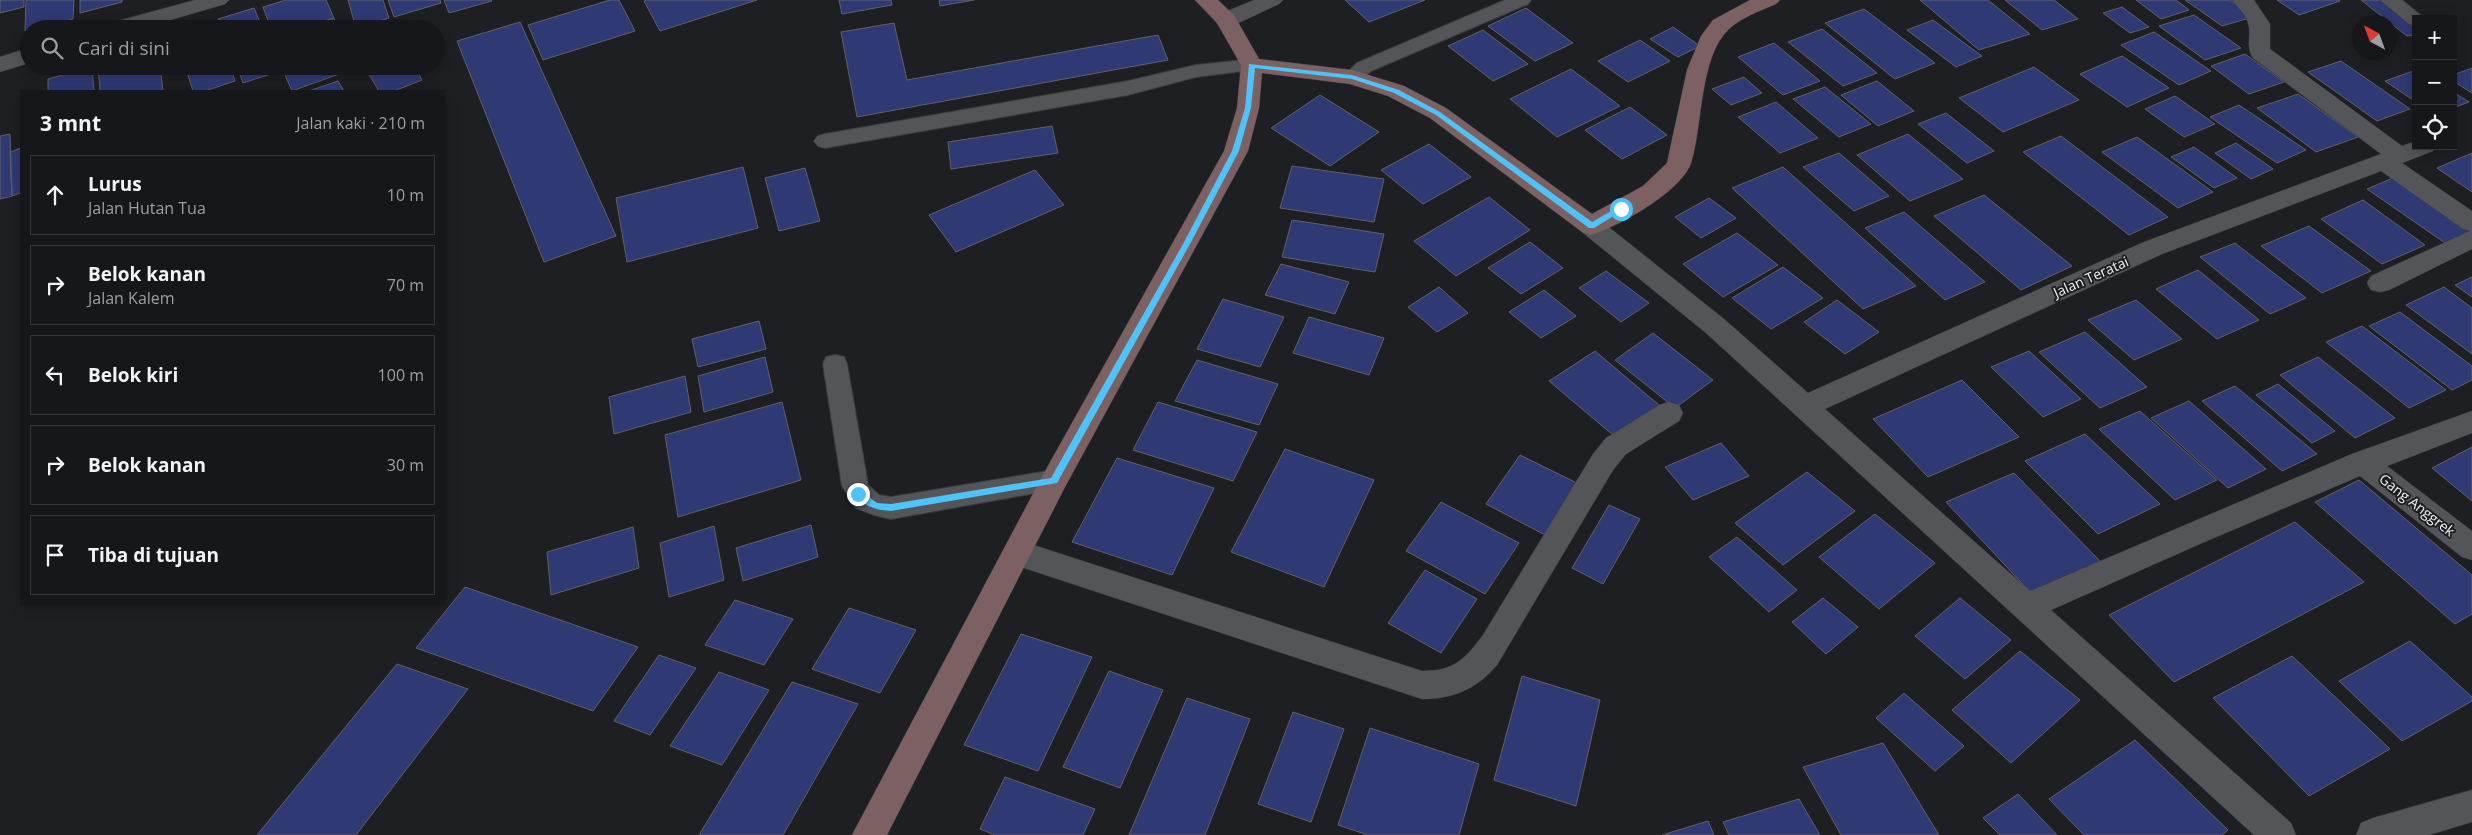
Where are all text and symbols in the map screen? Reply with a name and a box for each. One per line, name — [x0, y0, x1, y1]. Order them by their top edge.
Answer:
north arrow — [2352, 15, 2397, 60]
map controls — [2412, 15, 2457, 150]
button: + — [2412, 15, 2457, 60]
search box — [20, 20, 445, 75]
icon: search — [38, 34, 66, 62]
text: Cari di sini — [78, 35, 170, 61]
button: − — [2412, 60, 2457, 105]
button: locate — [2412, 105, 2457, 150]
text: 3 mnt — [40, 109, 101, 137]
text: Jalan kaki · 210 m — [296, 112, 425, 134]
text: Lurus — [88, 171, 142, 197]
icon: ahead — [41, 181, 69, 209]
text: 10 m — [387, 184, 424, 206]
text: Jalan Hutan Tua — [88, 197, 206, 219]
route start — [1610, 198, 1633, 221]
street label: Jalan Teratai — [2048, 252, 2131, 302]
text: Belok kanan — [88, 261, 206, 287]
icon: right — [41, 271, 69, 299]
text: 70 m — [387, 274, 424, 296]
text: Jalan Kalem — [88, 287, 175, 309]
icon: left — [41, 361, 69, 389]
text: Belok kiri — [88, 362, 178, 388]
text: 100 m — [378, 364, 424, 386]
icon: right — [41, 451, 69, 479]
text: Belok kanan — [88, 452, 206, 478]
text: 30 m — [387, 454, 424, 476]
street label: Gang Anggrek — [2375, 469, 2460, 541]
route end — [847, 483, 870, 506]
icon: arrive — [41, 541, 69, 569]
text: Tiba di tujuan — [88, 542, 219, 568]

